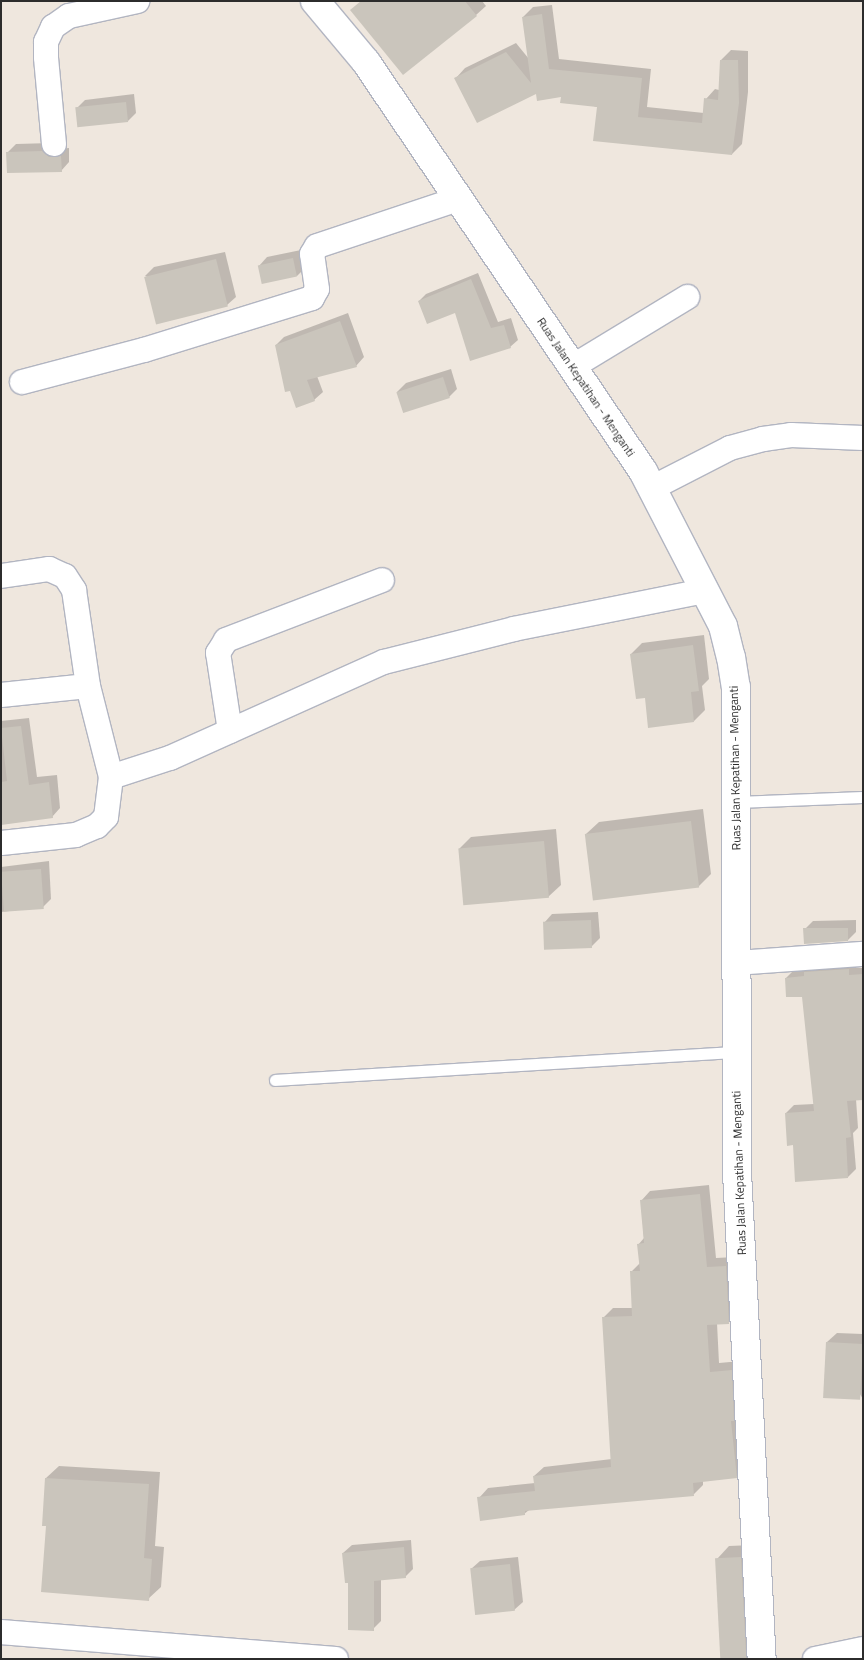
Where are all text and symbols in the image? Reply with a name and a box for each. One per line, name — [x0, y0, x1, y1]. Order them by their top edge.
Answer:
street label: Ruas Jalan Kepatihan - Menganti — [534, 315, 638, 459]
street label: Ruas Jalan Kepatihan - Menganti — [726, 686, 744, 850]
street label: Ruas Jalan Kepatihan - Menganti — [729, 1091, 749, 1255]

